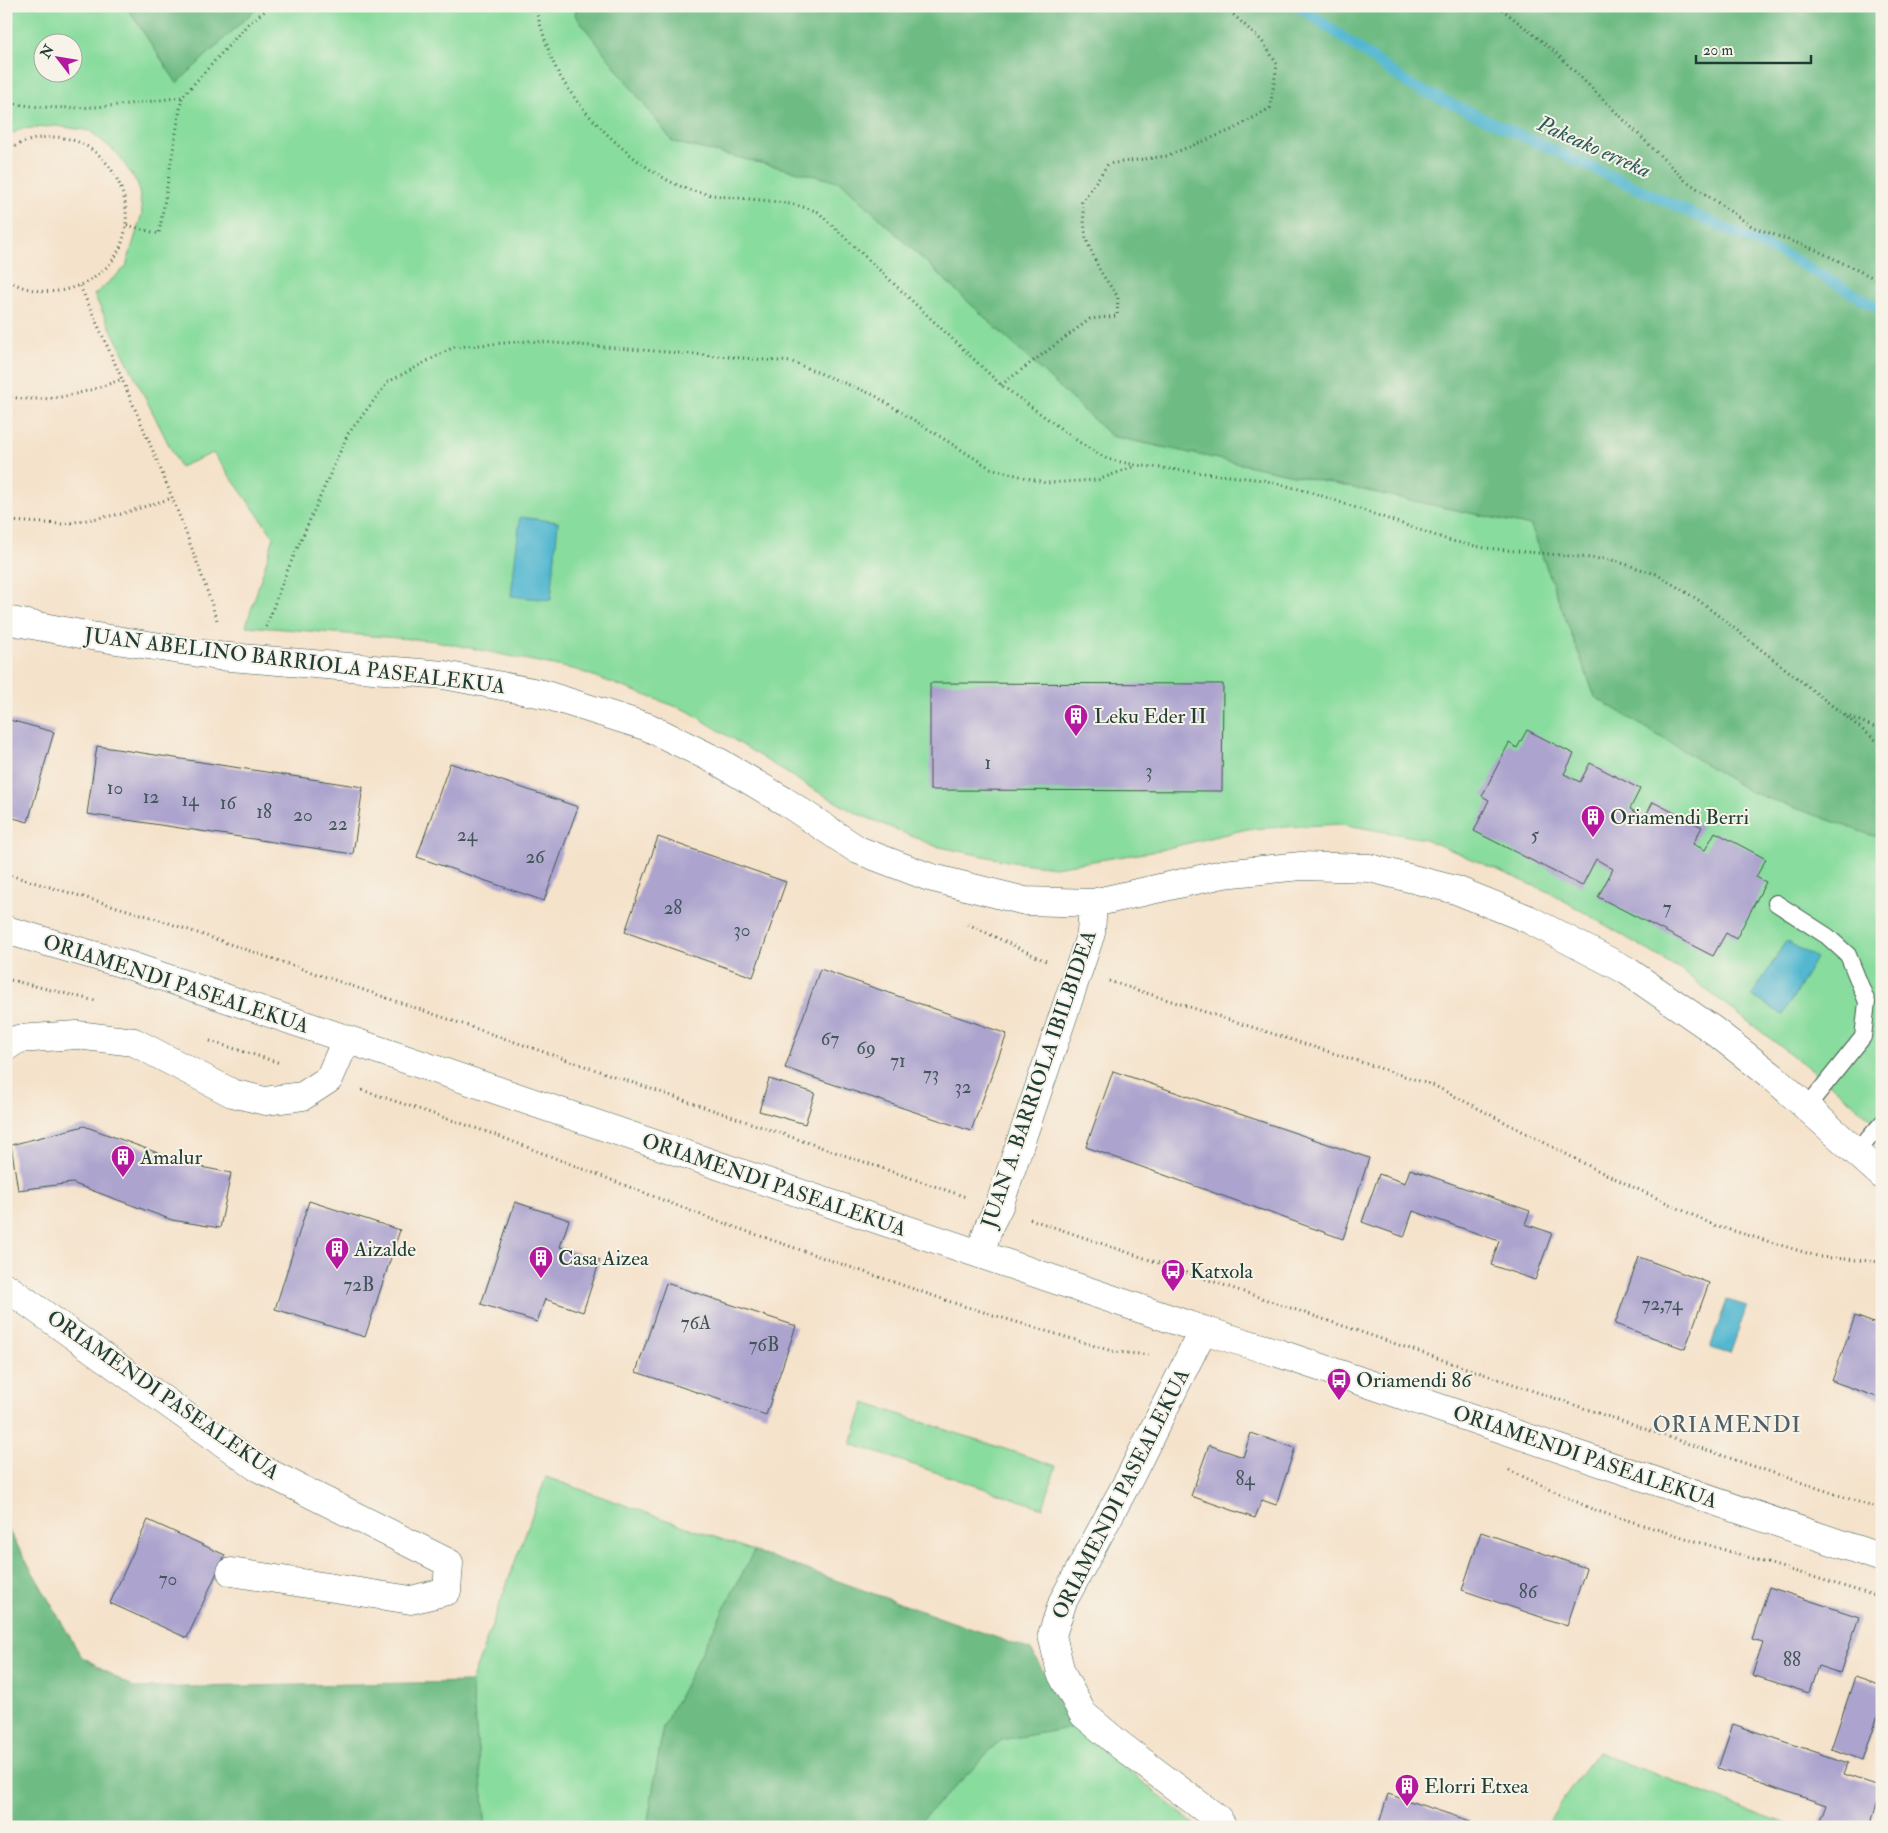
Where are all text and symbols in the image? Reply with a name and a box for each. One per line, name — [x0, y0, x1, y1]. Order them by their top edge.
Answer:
north arrow — [32, 32, 82, 82]
scale bar — [1696, 32, 1810, 64]
text: N — [36, 41, 58, 62]
text: 20 m — [1703, 41, 1733, 60]
water label: Pakeako erreka — [1532, 109, 1655, 184]
street label: JUAN ABELINO BARRIOLA PASEALEKUA — [82, 622, 507, 700]
building icon: Leku Eder II — [1063, 703, 1089, 737]
place label: Leku Eder II — [1094, 703, 1207, 730]
house number: 1 — [985, 751, 991, 775]
house number: 3 — [1145, 759, 1153, 783]
house number: 10 — [107, 776, 123, 800]
house number: 12 — [143, 785, 159, 809]
house number: 14 — [181, 788, 199, 812]
house number: 16 — [220, 791, 238, 815]
house number: 18 — [256, 800, 272, 824]
house number: 20 — [293, 803, 313, 827]
building icon: Oriamendi Berri — [1580, 804, 1606, 838]
place label: Oriamendi Berri — [1610, 804, 1749, 831]
house number: 22 — [328, 812, 348, 836]
house number: 24 — [457, 823, 478, 847]
house number: 5 — [1531, 823, 1540, 847]
house number: 26 — [525, 845, 546, 869]
house number: 28 — [664, 896, 682, 920]
house number: 7 — [1663, 896, 1672, 920]
house number: 30 — [733, 918, 751, 942]
street label: JUAN A. BARRIOLA IBILBIDEA — [975, 927, 1103, 1232]
street label: ORIAMENDI PASEALEKUA — [40, 928, 312, 1040]
house number: 67 — [821, 1027, 839, 1051]
house number: 69 — [856, 1036, 876, 1060]
house number: 71 — [890, 1049, 906, 1073]
house number: 73 — [923, 1062, 939, 1086]
house number: 32 — [955, 1075, 971, 1099]
street label: ORIAMENDI PASEALEKUA — [638, 1127, 910, 1243]
building icon: Amalur — [110, 1144, 136, 1178]
place label: Amalur — [139, 1144, 202, 1171]
building icon: Aizalde — [324, 1236, 350, 1270]
place label: Aizalde — [353, 1236, 416, 1263]
building icon: Casa Aizea — [528, 1245, 554, 1279]
place label: Casa Aizea — [558, 1245, 649, 1272]
bus stop icon: Katxola — [1160, 1258, 1186, 1292]
place label: Katxola — [1190, 1258, 1254, 1285]
house number: 72B — [344, 1273, 374, 1297]
house number: 72,74 — [1642, 1292, 1683, 1316]
street label: ORIAMENDI PASEALEKUA — [41, 1304, 285, 1486]
house number: 76A — [681, 1311, 711, 1335]
house number: 76B — [749, 1333, 779, 1357]
street label: ORIAMENDI PASEALEKUA — [1046, 1364, 1196, 1624]
bus stop icon: Oriamendi 86 — [1326, 1367, 1352, 1401]
place label: Oriamendi 86 — [1356, 1367, 1473, 1394]
street label: ORIAMENDI PASEALEKUA — [1449, 1399, 1721, 1515]
district label: ORIAMENDI — [1653, 1411, 1801, 1439]
house number: 84 — [1235, 1467, 1255, 1491]
house number: 70 — [159, 1567, 177, 1591]
house number: 86 — [1519, 1580, 1539, 1604]
house number: 88 — [1783, 1648, 1801, 1672]
building icon: Elorri Etxea — [1394, 1773, 1420, 1807]
place label: Elorri Etxea — [1424, 1773, 1529, 1800]

